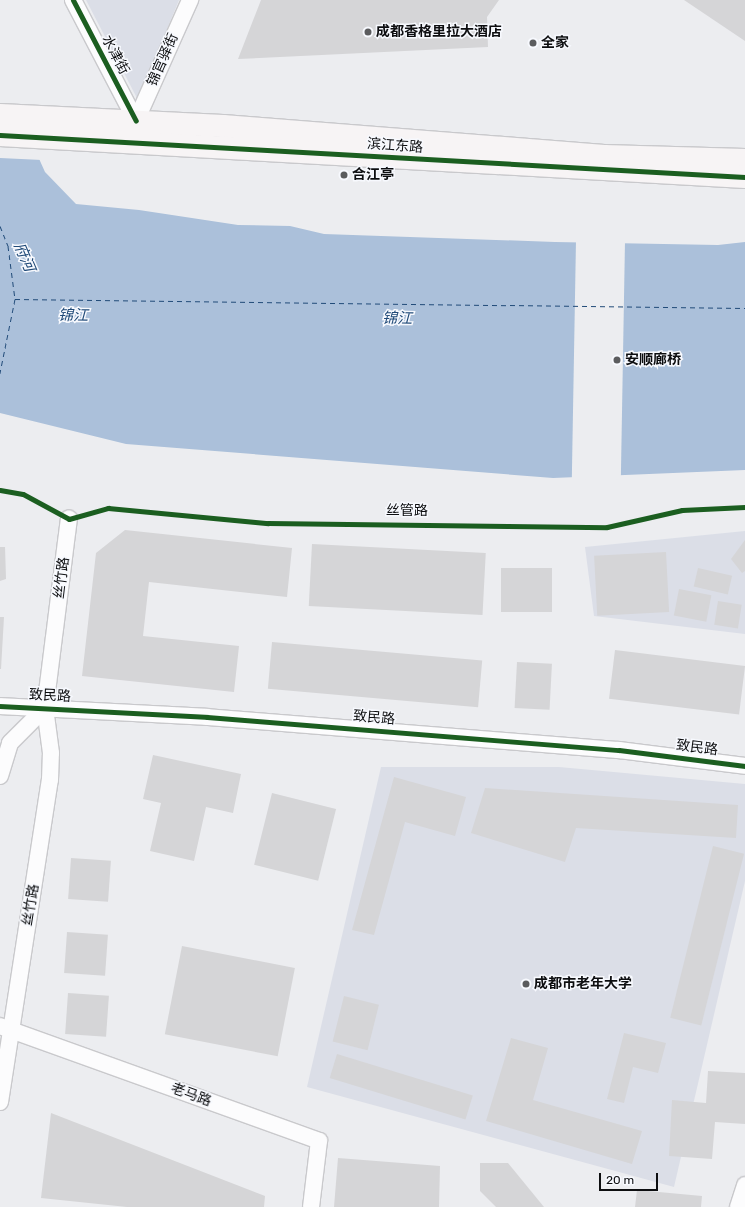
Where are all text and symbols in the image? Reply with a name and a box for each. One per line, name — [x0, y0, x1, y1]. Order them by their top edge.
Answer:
place label: 成都香格里拉大酒店 — [376, 24, 502, 40]
marker: 成都香格里拉大酒店 — [363, 27, 373, 37]
street label: 锦官驿街 — [144, 31, 182, 89]
street label: 水津街 — [98, 33, 132, 77]
place label: 全家 — [541, 35, 569, 51]
marker: 全家 — [528, 38, 538, 48]
street label: 滨江东路 — [366, 136, 424, 156]
place label: 合江亭 — [352, 167, 394, 183]
marker: 合江亭 — [339, 170, 349, 180]
water label: 府河 — [10, 240, 38, 274]
water label: 锦江 — [58, 307, 88, 325]
water label: 锦江 — [382, 310, 412, 328]
place label: 安顺廊桥 — [625, 352, 681, 368]
marker: 安顺廊桥 — [612, 355, 622, 365]
street label: 丝管路 — [386, 503, 428, 519]
street label: 丝竹路 — [51, 556, 73, 600]
street label: 致民路 — [29, 687, 71, 705]
street label: 致民路 — [352, 708, 396, 728]
street label: 致民路 — [675, 737, 719, 759]
street label: 丝竹路 — [19, 883, 43, 927]
place label: 成都市老年大学 — [534, 976, 632, 992]
marker: 成都市老年大学 — [521, 979, 531, 989]
street label: 老马路 — [168, 1080, 214, 1110]
scale bar — [601, 1165, 660, 1191]
text: 20 m — [606, 1173, 634, 1187]

